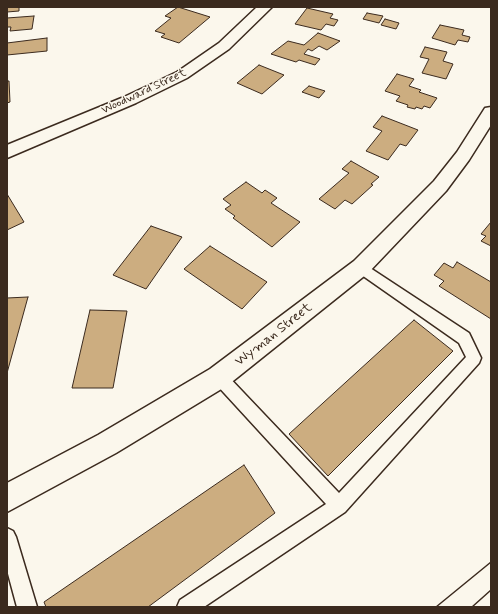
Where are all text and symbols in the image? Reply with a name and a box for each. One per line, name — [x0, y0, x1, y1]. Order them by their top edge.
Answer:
street label: Woodward Street — [99, 66, 189, 118]
street label: Wyman Street — [232, 300, 316, 370]

